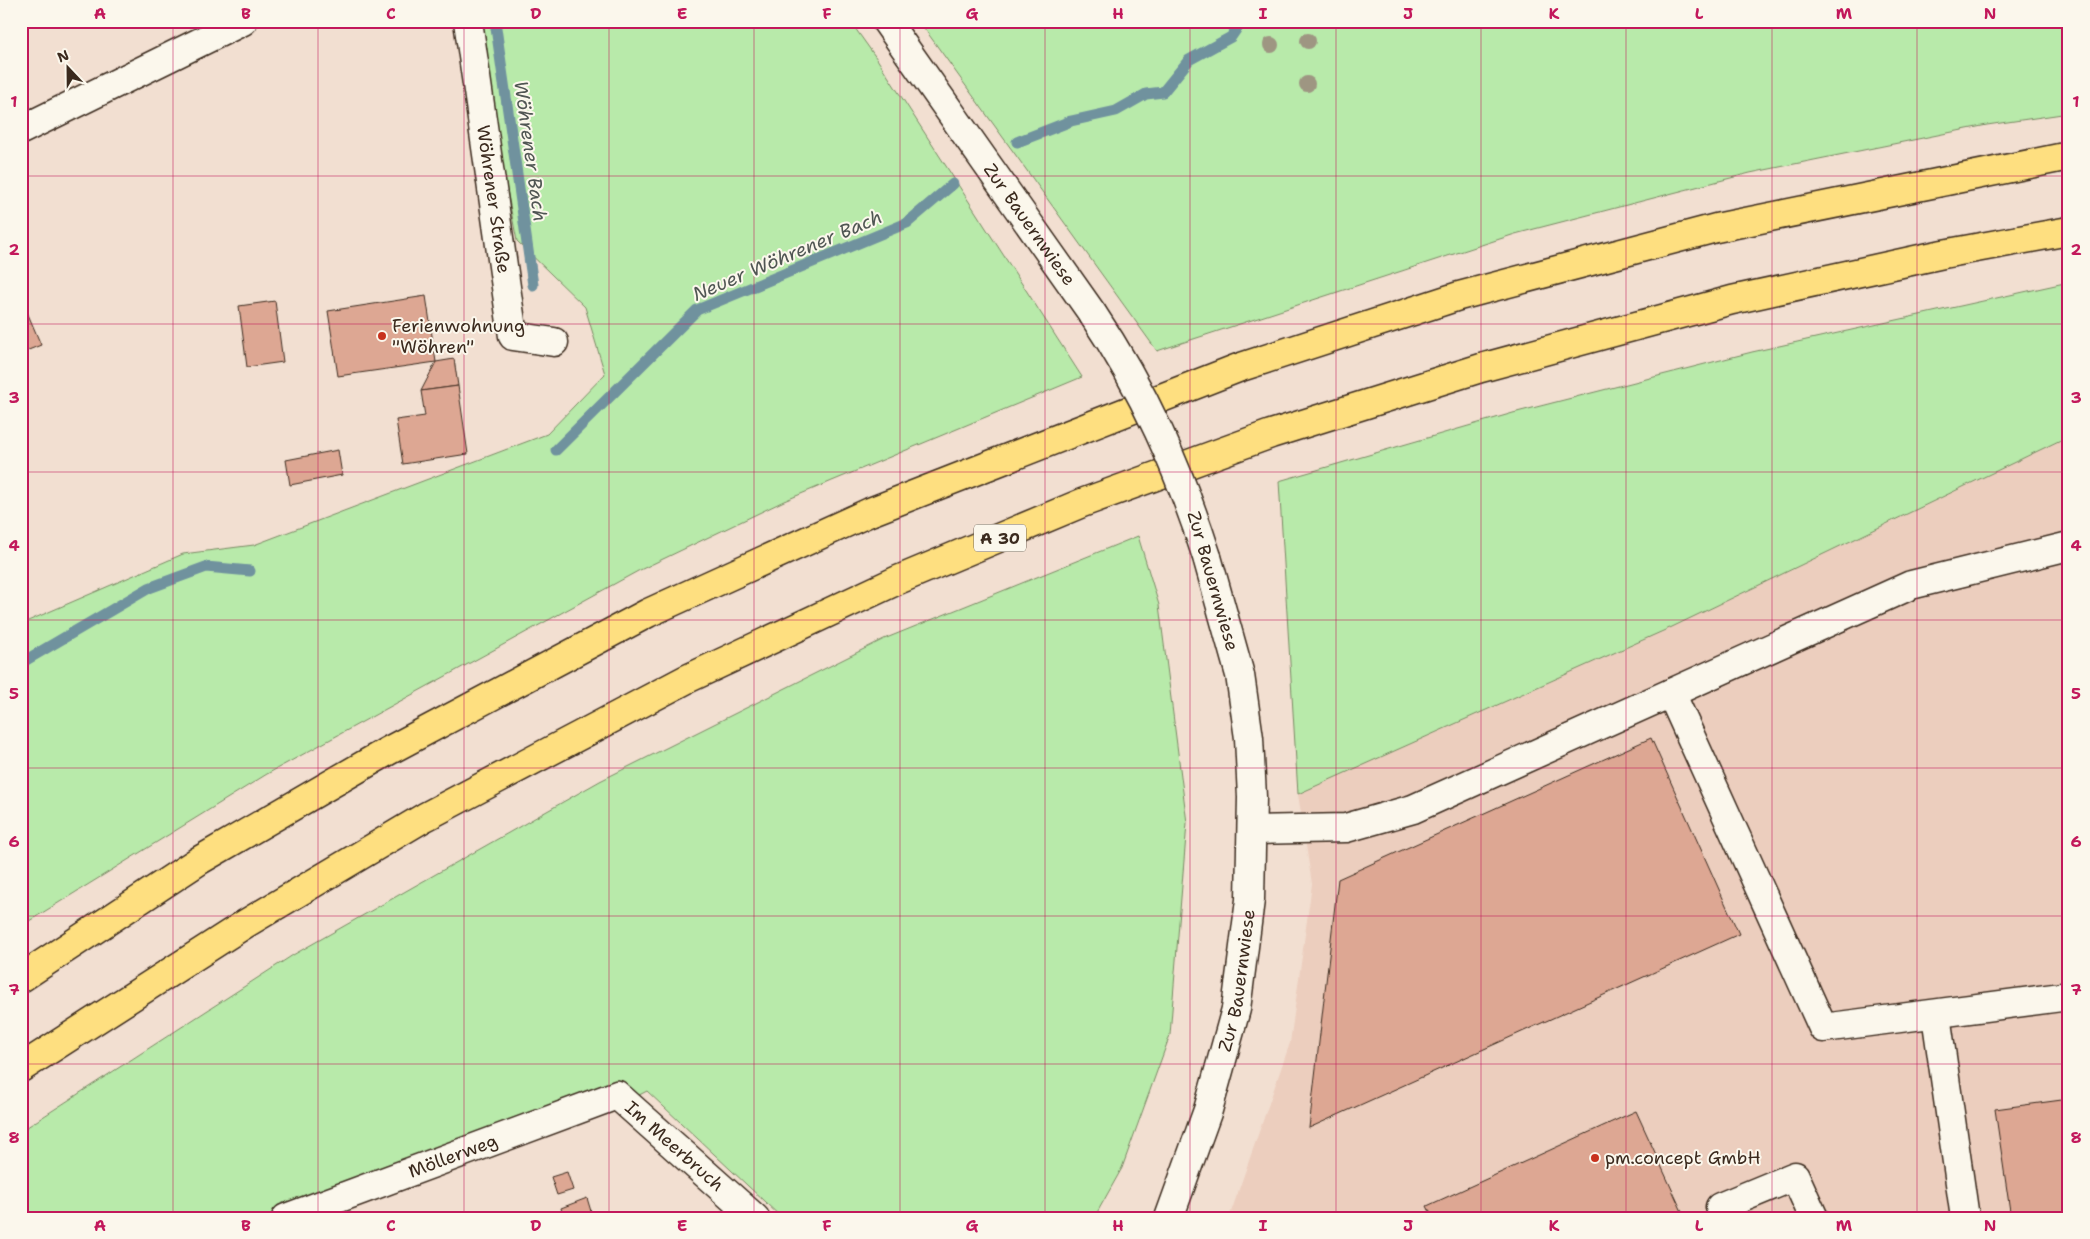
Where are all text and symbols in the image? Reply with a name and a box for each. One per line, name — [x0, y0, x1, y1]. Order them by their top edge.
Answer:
text: A — [94, 3, 106, 24]
text: B — [241, 3, 251, 24]
text: C — [386, 3, 396, 24]
text: D — [530, 3, 542, 24]
text: E — [677, 3, 687, 24]
text: F — [822, 3, 832, 24]
text: G — [966, 3, 979, 24]
text: H — [1112, 3, 1124, 24]
text: I — [1259, 3, 1268, 24]
text: J — [1403, 3, 1413, 24]
text: K — [1549, 3, 1560, 24]
text: L — [1695, 3, 1704, 24]
text: M — [1836, 3, 1853, 24]
text: N — [1984, 3, 1996, 24]
north arrow — [42, 42, 92, 92]
text: N — [55, 46, 72, 66]
water label: Wöhrener Bach — [508, 79, 553, 223]
text: 1 — [10, 91, 18, 112]
text: 1 — [2072, 91, 2080, 112]
street label: Wöhrener Straße — [471, 123, 516, 275]
street label: Zur Bauernwiese — [978, 159, 1081, 290]
water label: Neuer Wöhrener Bach — [688, 204, 886, 307]
text: 2 — [8, 239, 20, 260]
text: 2 — [2070, 239, 2082, 260]
place label: Ferienwohnung "Wöhren" — [392, 314, 525, 359]
marker: Ferienwohnung "Wöhren" — [376, 330, 388, 342]
text: 3 — [8, 387, 20, 408]
text: 3 — [2070, 387, 2082, 408]
street label: Zur Bauernwiese — [1182, 508, 1244, 654]
road number: A 30 — [974, 524, 1026, 552]
text: 4 — [8, 535, 20, 556]
text: 4 — [2070, 535, 2082, 556]
text: 5 — [9, 683, 19, 704]
text: 5 — [2071, 683, 2081, 704]
text: 6 — [8, 831, 20, 852]
text: 6 — [2070, 831, 2082, 852]
street label: Zur Bauernwiese — [1213, 908, 1261, 1054]
text: 7 — [8, 979, 20, 1000]
text: 7 — [2070, 979, 2082, 1000]
street label: Im Meerbruch — [620, 1096, 729, 1197]
text: 8 — [8, 1127, 20, 1148]
text: 8 — [2070, 1127, 2082, 1148]
street label: Möllerweg — [405, 1128, 501, 1184]
place label: pm.concept GmbH — [1605, 1146, 1761, 1170]
marker: pm.concept GmbH — [1589, 1152, 1601, 1164]
text: A — [94, 1215, 106, 1236]
text: B — [241, 1215, 251, 1236]
text: C — [386, 1215, 396, 1236]
text: D — [530, 1215, 542, 1236]
text: E — [677, 1215, 687, 1236]
text: F — [822, 1215, 832, 1236]
text: G — [966, 1215, 979, 1236]
text: H — [1112, 1215, 1124, 1236]
text: I — [1259, 1215, 1268, 1236]
text: J — [1403, 1215, 1413, 1236]
text: K — [1549, 1215, 1560, 1236]
text: L — [1695, 1215, 1704, 1236]
text: M — [1836, 1215, 1853, 1236]
text: N — [1984, 1215, 1996, 1236]

